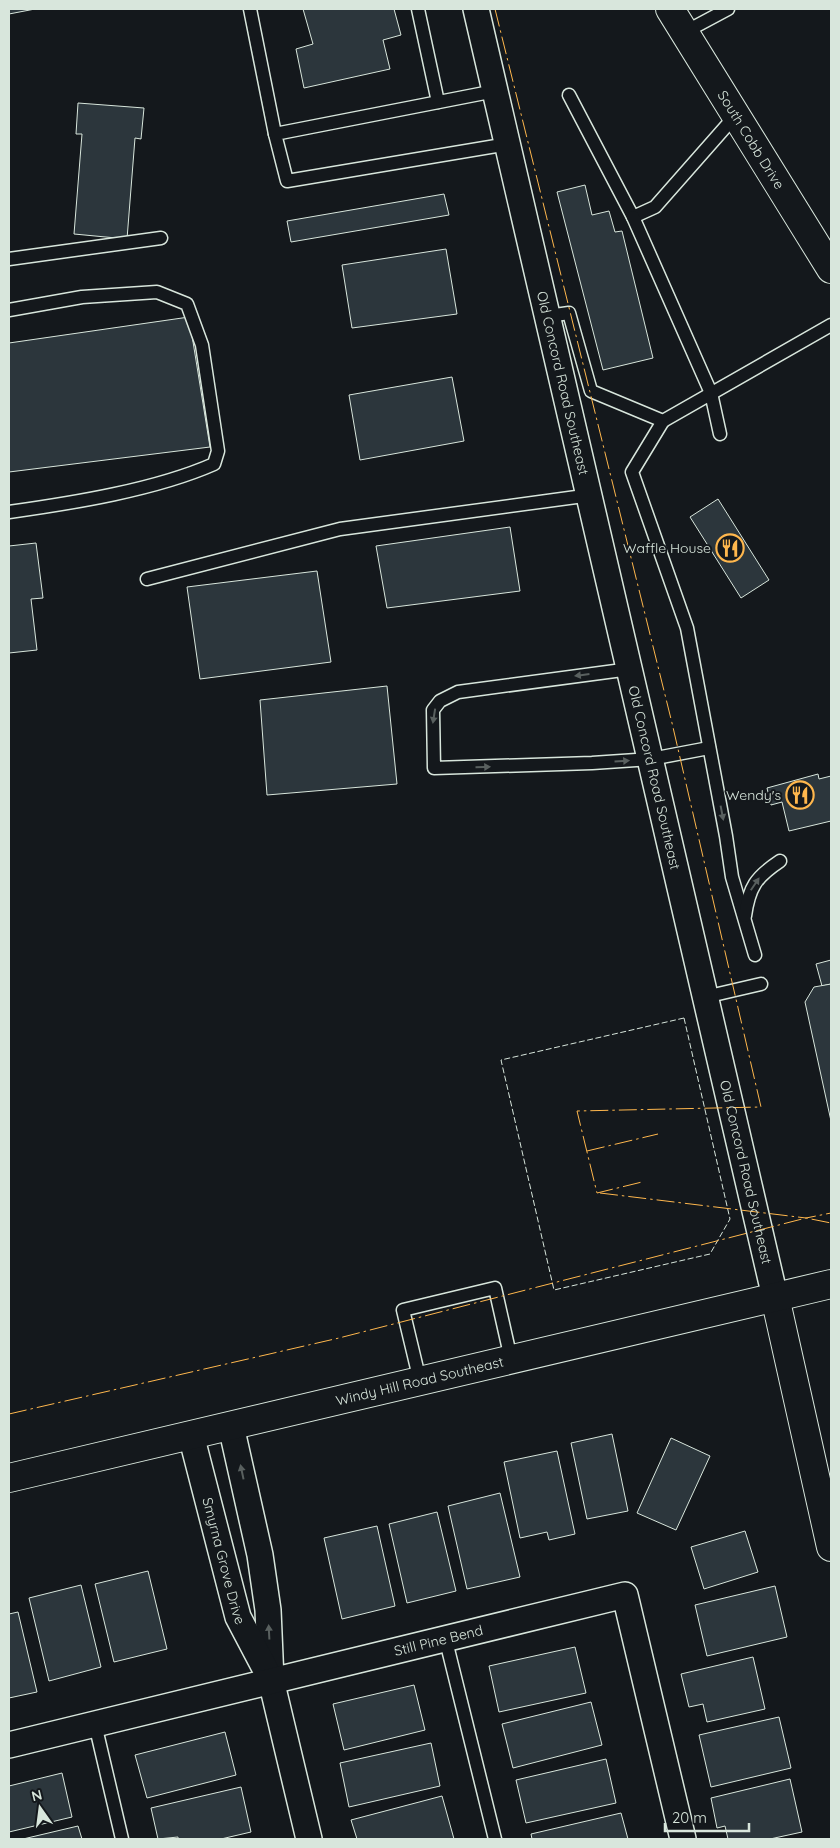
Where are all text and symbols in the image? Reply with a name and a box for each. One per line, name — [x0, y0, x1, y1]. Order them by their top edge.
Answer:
street label: South Cobb Drive — [714, 87, 789, 193]
street label: Old Concord Road Southeast — [533, 289, 593, 477]
restaurant icon: Waffle House — [715, 533, 745, 563]
place label: Waffle House — [623, 539, 711, 557]
one-way arrow — [574, 672, 590, 680]
street label: Old Concord Road Southeast — [624, 684, 685, 872]
one-way arrow — [429, 708, 437, 724]
one-way arrow — [614, 757, 630, 765]
one-way arrow — [475, 762, 491, 770]
restaurant icon: Wendy's — [785, 780, 815, 810]
place label: Wendy's — [726, 786, 781, 804]
one-way arrow — [718, 806, 726, 821]
one-way arrow — [750, 877, 760, 890]
street label: Old Concord Road Southeast — [716, 1078, 776, 1266]
street label: Windy Hill Road Southeast — [334, 1353, 506, 1410]
one-way arrow — [238, 1464, 246, 1479]
street label: Smyrna Grove Drive — [198, 1496, 249, 1628]
street label: Still Pine Bend — [392, 1621, 485, 1660]
one-way arrow — [265, 1623, 273, 1639]
north arrow — [15, 1783, 65, 1833]
text: N — [30, 1785, 44, 1805]
scale bar — [665, 1800, 749, 1832]
text: 20 m — [672, 1808, 707, 1827]

